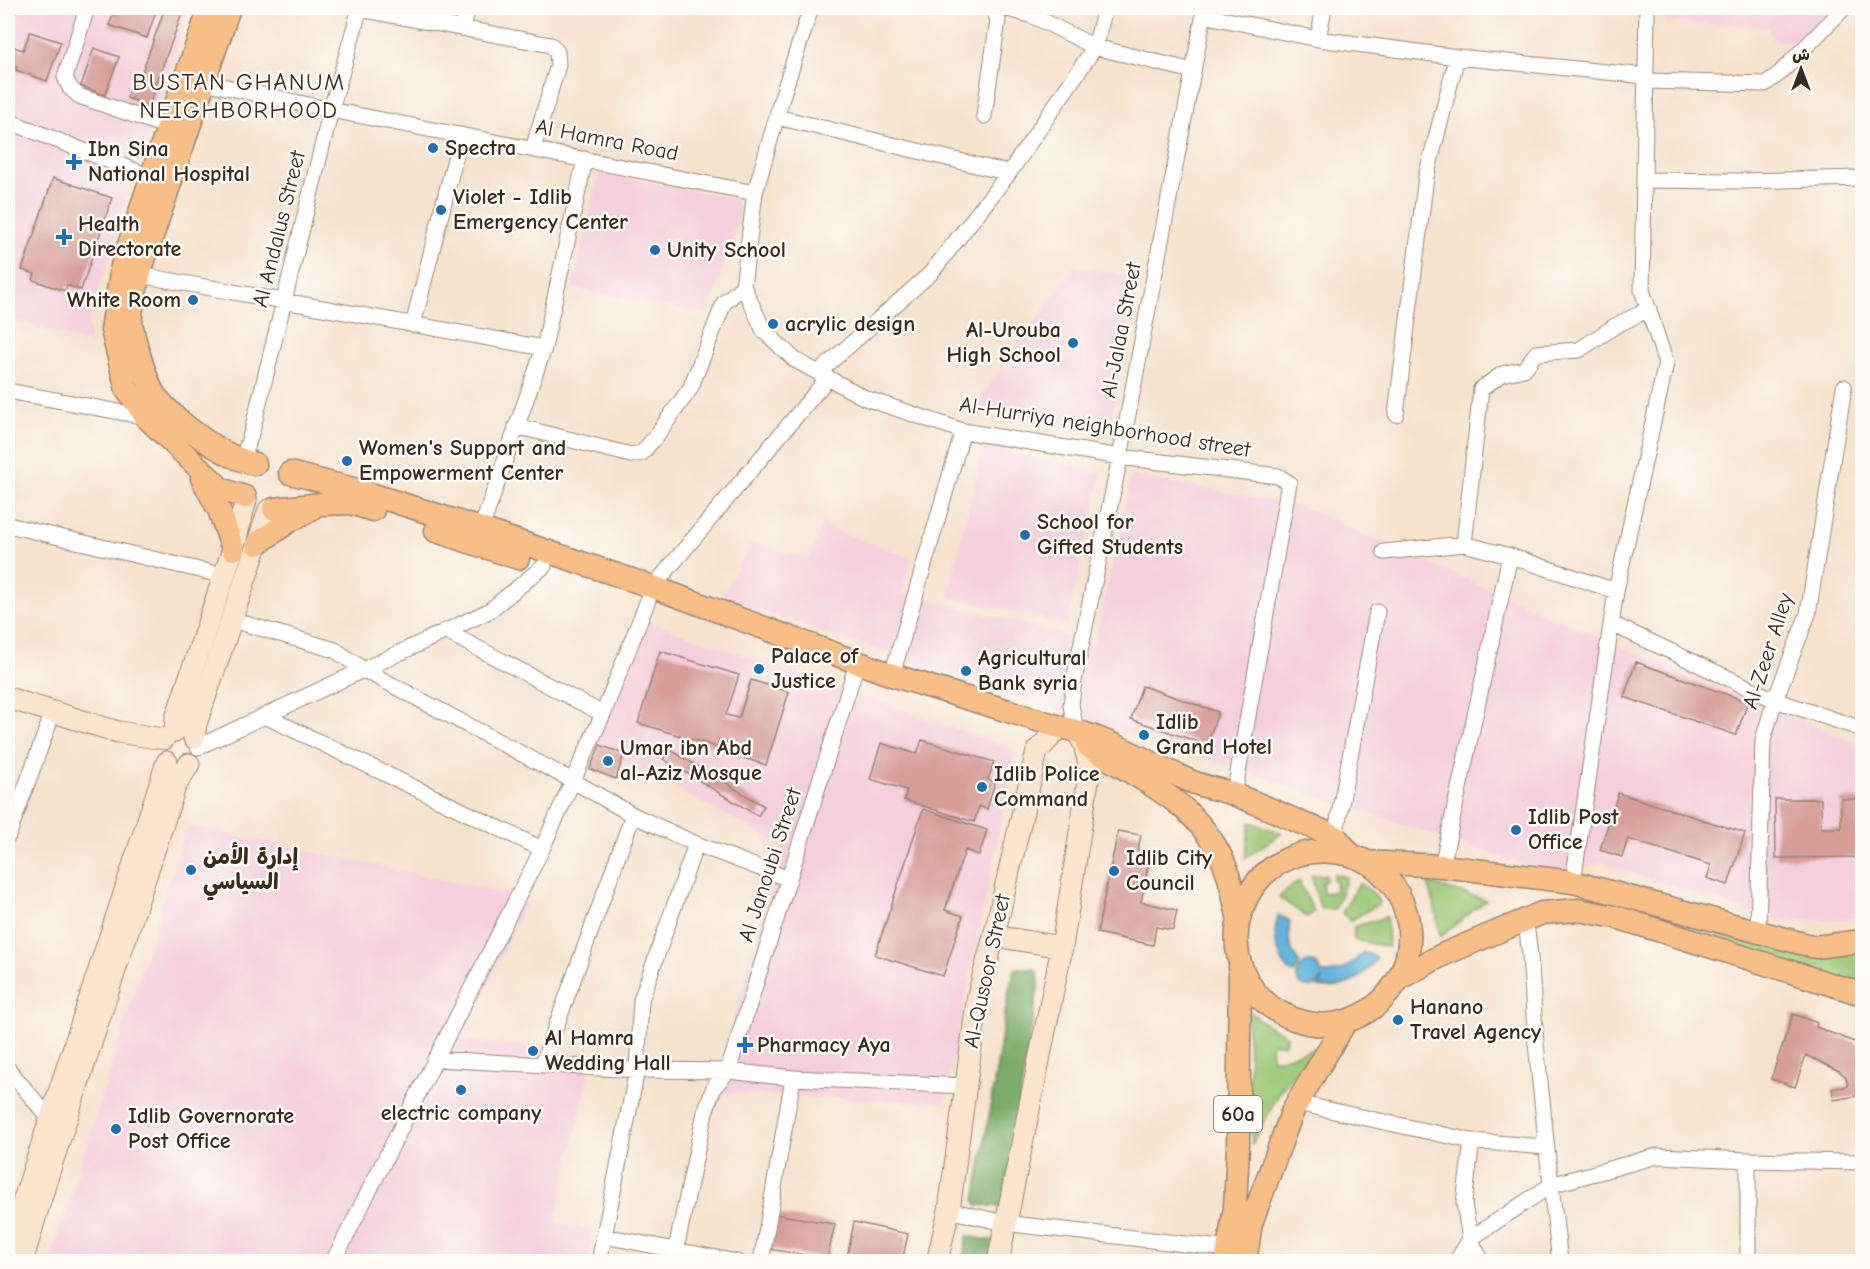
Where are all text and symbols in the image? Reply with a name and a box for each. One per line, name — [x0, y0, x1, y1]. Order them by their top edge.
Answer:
north arrow — [1771, 39, 1831, 99]
text: ش — [1792, 46, 1810, 64]
district label: BUSTAN GHANUM NEIGHBORHOOD — [132, 68, 346, 124]
street label: Al Hamra Road — [533, 113, 681, 167]
place label: Spectra — [445, 135, 516, 161]
place label: Ibn Sina National Hospital — [88, 136, 250, 187]
marker: Spectra — [426, 141, 440, 155]
street label: Al Andalus Street — [247, 147, 311, 310]
marker: Ibn Sina National Hospital — [65, 153, 83, 171]
place label: Violet - Idlib Emergency Center — [453, 184, 628, 235]
marker: Violet - Idlib Emergency Center — [434, 203, 448, 217]
place label: Health Directorate — [78, 211, 182, 262]
marker: Health Directorate — [55, 228, 73, 246]
place label: Unity School — [667, 237, 786, 263]
marker: Unity School — [648, 243, 662, 257]
street label: Al-Jalaa Street — [1095, 259, 1147, 400]
place label: White Room — [67, 287, 181, 313]
marker: White Room — [186, 293, 200, 307]
place label: acrylic design — [785, 311, 915, 337]
marker: acrylic design — [766, 317, 780, 331]
place label: Al-Urouba High School — [947, 317, 1061, 368]
marker: Al-Urouba High School — [1066, 336, 1080, 350]
street label: Al-Hurriya neighborhood street — [958, 391, 1253, 463]
place label: Women's Support and Empowerment Center — [359, 435, 566, 486]
marker: Women's Support and Empowerment Center — [340, 454, 354, 468]
place label: School for Gifted Students — [1037, 509, 1183, 560]
marker: School for Gifted Students — [1018, 528, 1032, 542]
street label: Al-Zeer Alley — [1737, 589, 1799, 712]
place label: Palace of Justice — [771, 643, 859, 694]
place label: Agricultural Bank syria — [978, 645, 1087, 696]
marker: Palace of Justice — [752, 662, 766, 676]
marker: Agricultural Bank syria — [959, 664, 973, 678]
place label: Idlib Grand Hotel — [1156, 709, 1272, 760]
marker: Idlib Grand Hotel — [1137, 728, 1151, 742]
place label: Umar ibn Abd al-Aziz Mosque — [620, 735, 762, 786]
marker: Umar ibn Abd al-Aziz Mosque — [601, 754, 615, 768]
place label: Idlib Police Command — [994, 761, 1100, 812]
marker: Idlib Police Command — [975, 780, 989, 794]
street label: Al Janoubi Street — [733, 784, 807, 945]
place label: Idlib Post Office — [1528, 804, 1619, 855]
marker: Idlib Post Office — [1509, 823, 1523, 837]
place label: إدارة الأمن السياسي — [203, 842, 298, 901]
place label: Idlib City Council — [1126, 845, 1213, 896]
marker: إدارة الأمن السياسي — [184, 863, 198, 877]
marker: Idlib City Council — [1107, 864, 1121, 878]
street label: Al-Qusoor Street — [958, 891, 1016, 1050]
place label: Hanano Travel Agency — [1410, 994, 1542, 1045]
marker: Hanano Travel Agency — [1391, 1013, 1405, 1027]
place label: Al Hamra Wedding Hall — [545, 1025, 671, 1076]
place label: Pharmacy Aya — [757, 1032, 891, 1058]
marker: Pharmacy Aya — [738, 1038, 752, 1052]
marker: Al Hamra Wedding Hall — [526, 1044, 540, 1058]
marker: electric company — [454, 1083, 468, 1097]
road number: 60a — [1214, 1096, 1262, 1132]
place label: electric company — [381, 1100, 542, 1126]
place label: Idlib Governorate Post Office — [128, 1103, 294, 1154]
marker: Idlib Governorate Post Office — [109, 1122, 123, 1136]

